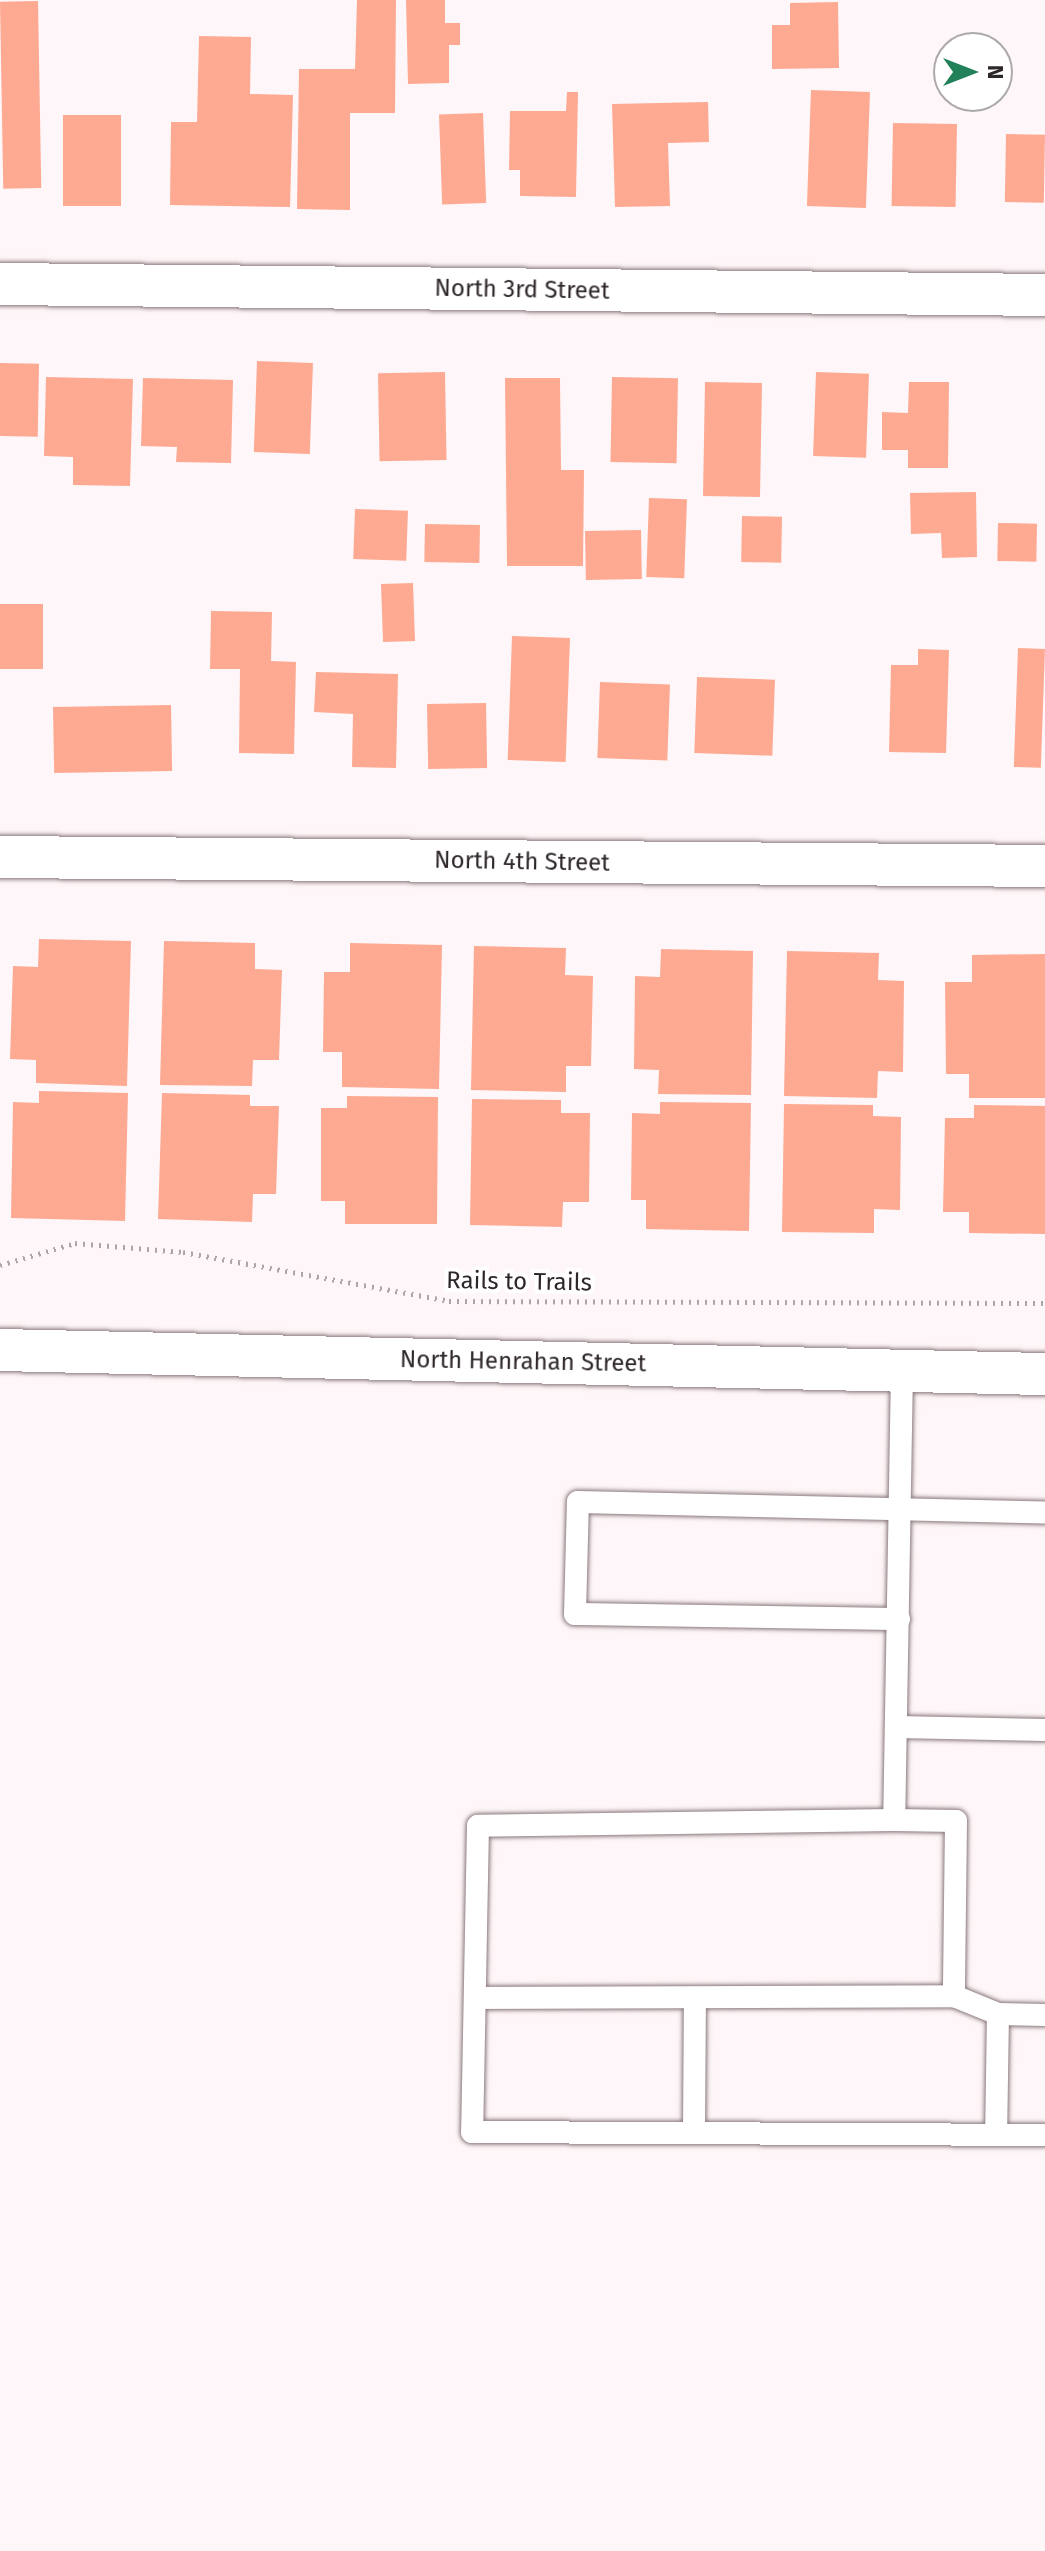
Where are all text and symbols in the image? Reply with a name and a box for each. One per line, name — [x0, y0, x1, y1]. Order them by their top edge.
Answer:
north arrow — [933, 32, 1013, 112]
text: N — [982, 65, 1009, 79]
street label: North 3rd Street — [434, 274, 610, 306]
street label: North 4th Street — [434, 846, 610, 878]
street label: Rails to Trails — [446, 1266, 592, 1298]
street label: North Henrahan Street — [400, 1345, 646, 1379]

